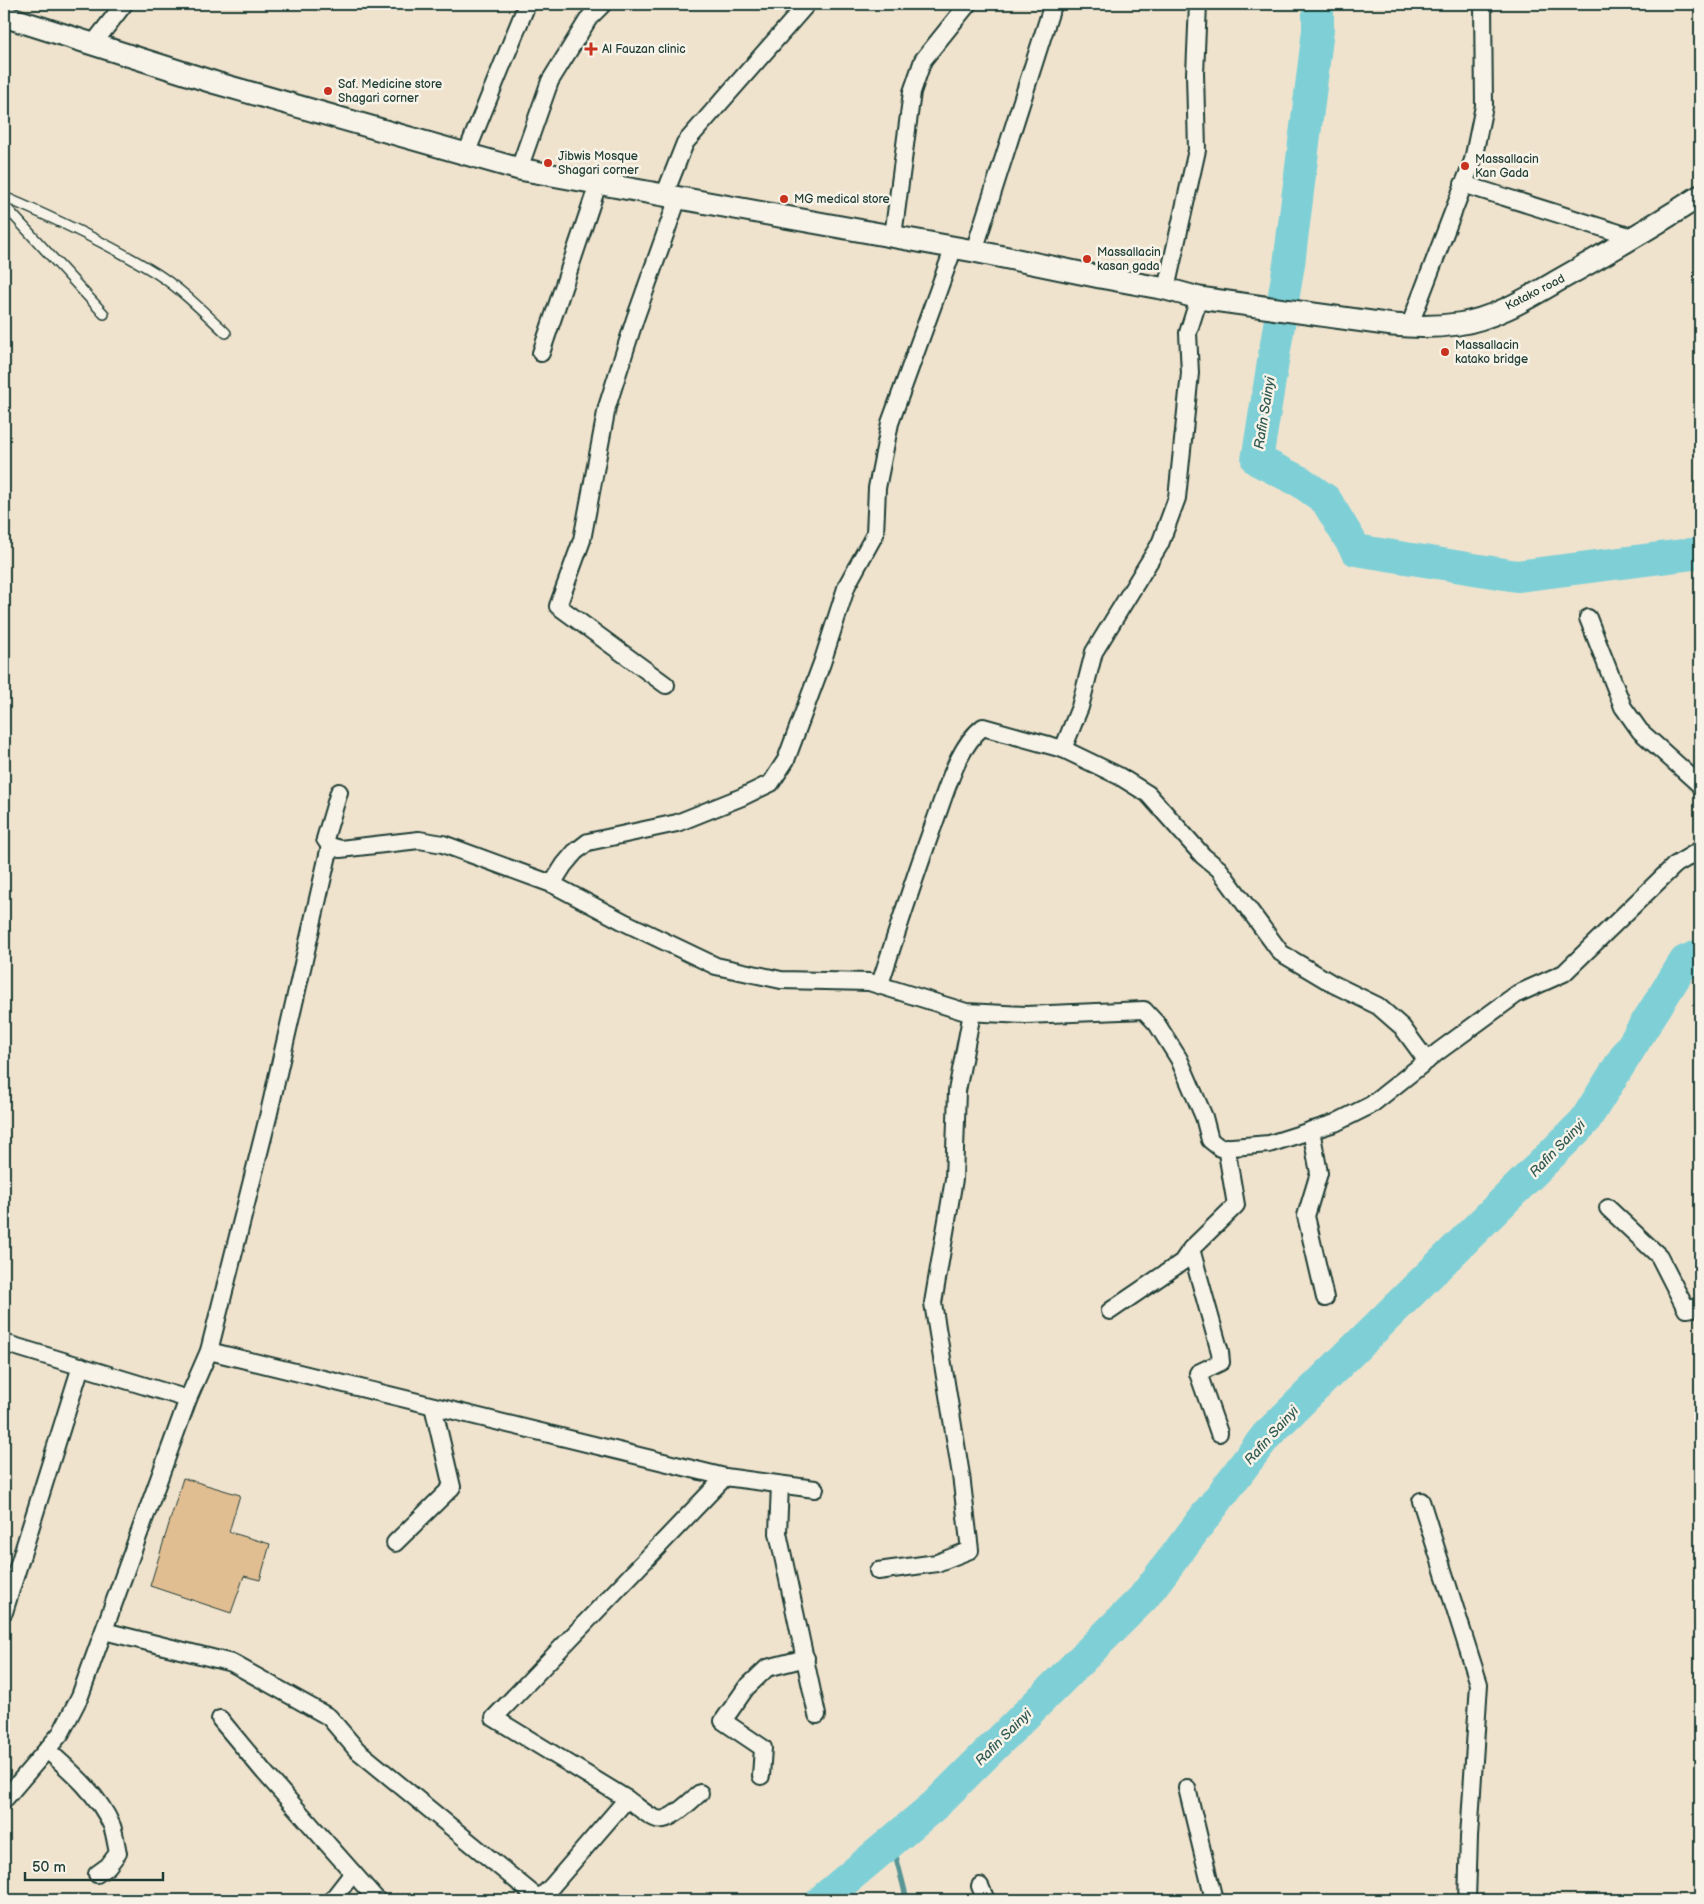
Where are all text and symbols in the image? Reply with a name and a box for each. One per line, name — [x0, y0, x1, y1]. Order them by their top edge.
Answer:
marker: Al Fauzan clinic — [584, 42, 598, 56]
place label: Al Fauzan clinic — [602, 42, 686, 57]
place label: Saf. Medicine store Shagari corner — [338, 77, 442, 106]
marker: Saf. Medicine store Shagari corner — [322, 85, 334, 97]
place label: Jibwis Mosque Shagari corner — [558, 149, 639, 178]
place label: Massallacin Kan Gada — [1475, 152, 1539, 181]
marker: Jibwis Mosque Shagari corner — [542, 157, 554, 169]
marker: Massallacin Kan Gada — [1459, 160, 1471, 172]
place label: MG medical store — [794, 192, 890, 207]
marker: MG medical store — [778, 193, 790, 205]
place label: Massallacin kasan gada — [1097, 245, 1161, 274]
marker: Massallacin kasan gada — [1081, 253, 1093, 265]
street label: Katako road — [1503, 271, 1568, 314]
place label: Massallacin katako bridge — [1455, 338, 1528, 367]
marker: Massallacin katako bridge — [1439, 346, 1451, 358]
water label: Rafin Sainyi — [1250, 375, 1279, 450]
water label: Rafin Sainyi — [1526, 1116, 1589, 1181]
water label: Rafin Sainyi — [1241, 1402, 1303, 1468]
water label: Rafin Sainyi — [972, 1705, 1036, 1769]
scale bar — [25, 1849, 162, 1881]
text: 50 m — [32, 1858, 66, 1877]

